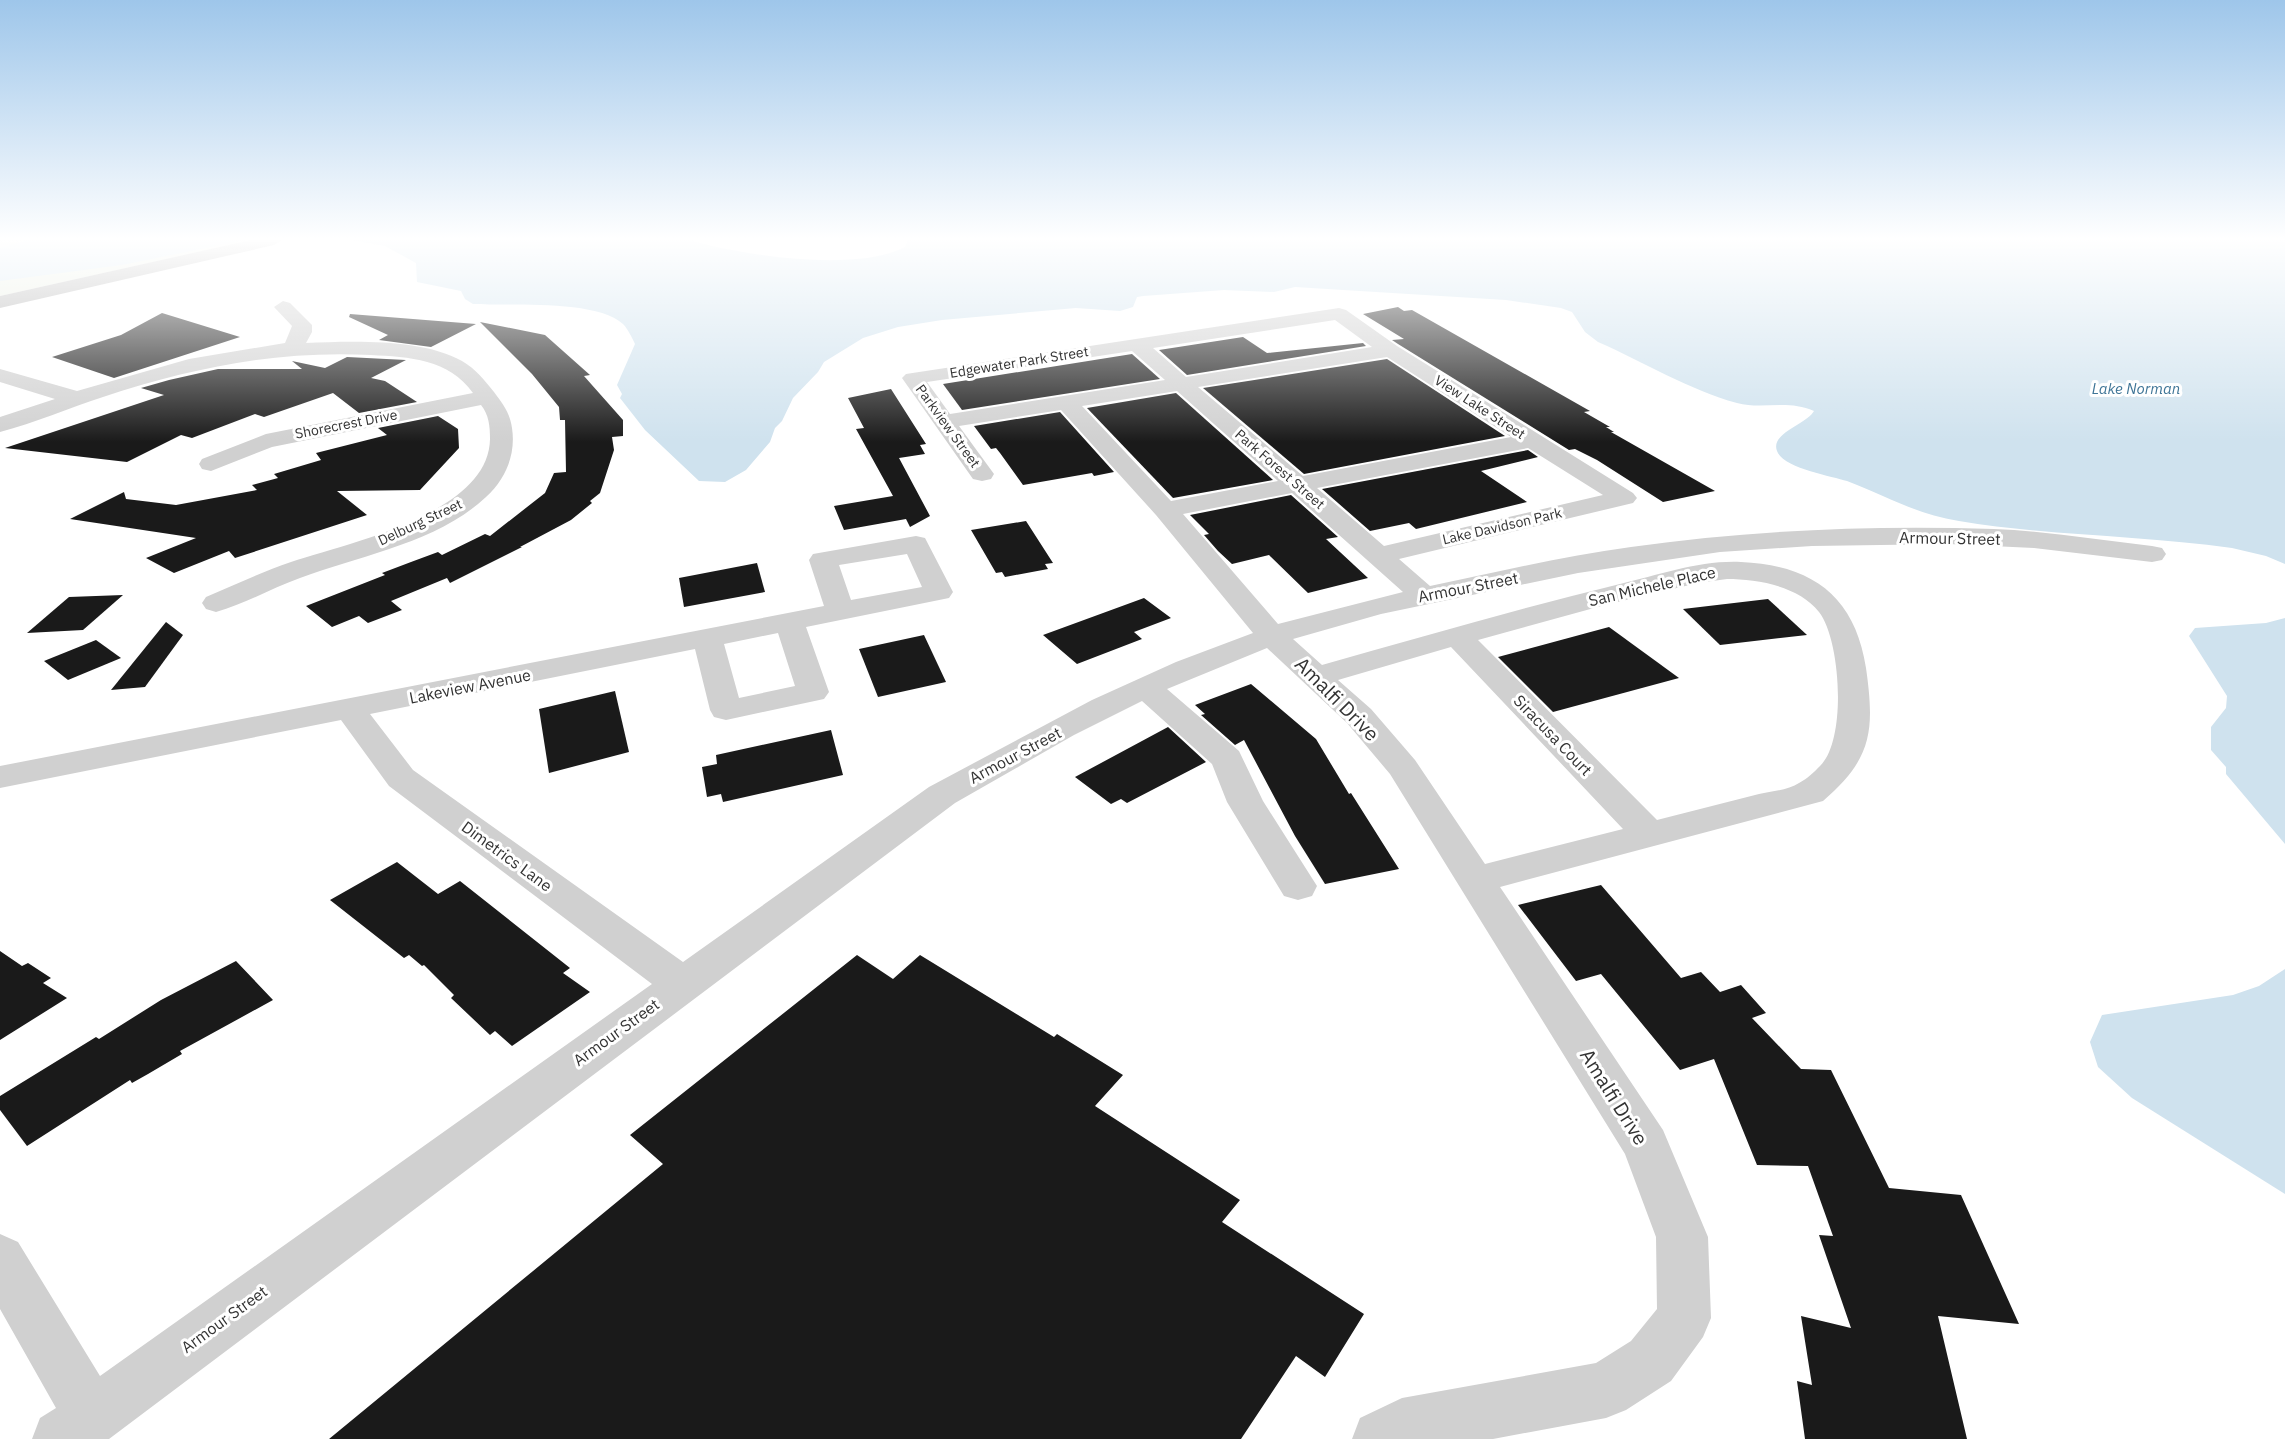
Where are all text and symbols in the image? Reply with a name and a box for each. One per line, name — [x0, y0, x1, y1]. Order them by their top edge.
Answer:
street label: Edgewater Park Street — [948, 342, 1090, 382]
street label: View Lake Street — [1431, 371, 1529, 443]
water label: Lake Norman — [2092, 379, 2180, 398]
street label: Parkview Street — [912, 381, 984, 471]
street label: Shorecrest Drive — [293, 405, 399, 443]
street label: Park Forest Street — [1231, 425, 1329, 513]
street label: Delburg Street — [375, 495, 465, 549]
street label: Lake Davidson Park — [1440, 503, 1564, 549]
street label: Armour Street — [1899, 527, 2001, 549]
street label: San Michele Place — [1586, 562, 1718, 610]
street label: Armour Street — [1416, 567, 1520, 607]
street label: Amalfi Drive — [1289, 651, 1385, 747]
street label: Lakeview Avenue — [408, 664, 533, 708]
street label: Siracusa Court — [1510, 690, 1596, 780]
street label: Armour Street — [965, 722, 1065, 788]
street label: Dimetrics Lane — [458, 816, 556, 896]
street label: Armour Street — [569, 994, 663, 1070]
street label: Amalfi Drive — [1574, 1043, 1655, 1150]
street label: Armour Street — [177, 1281, 271, 1357]

